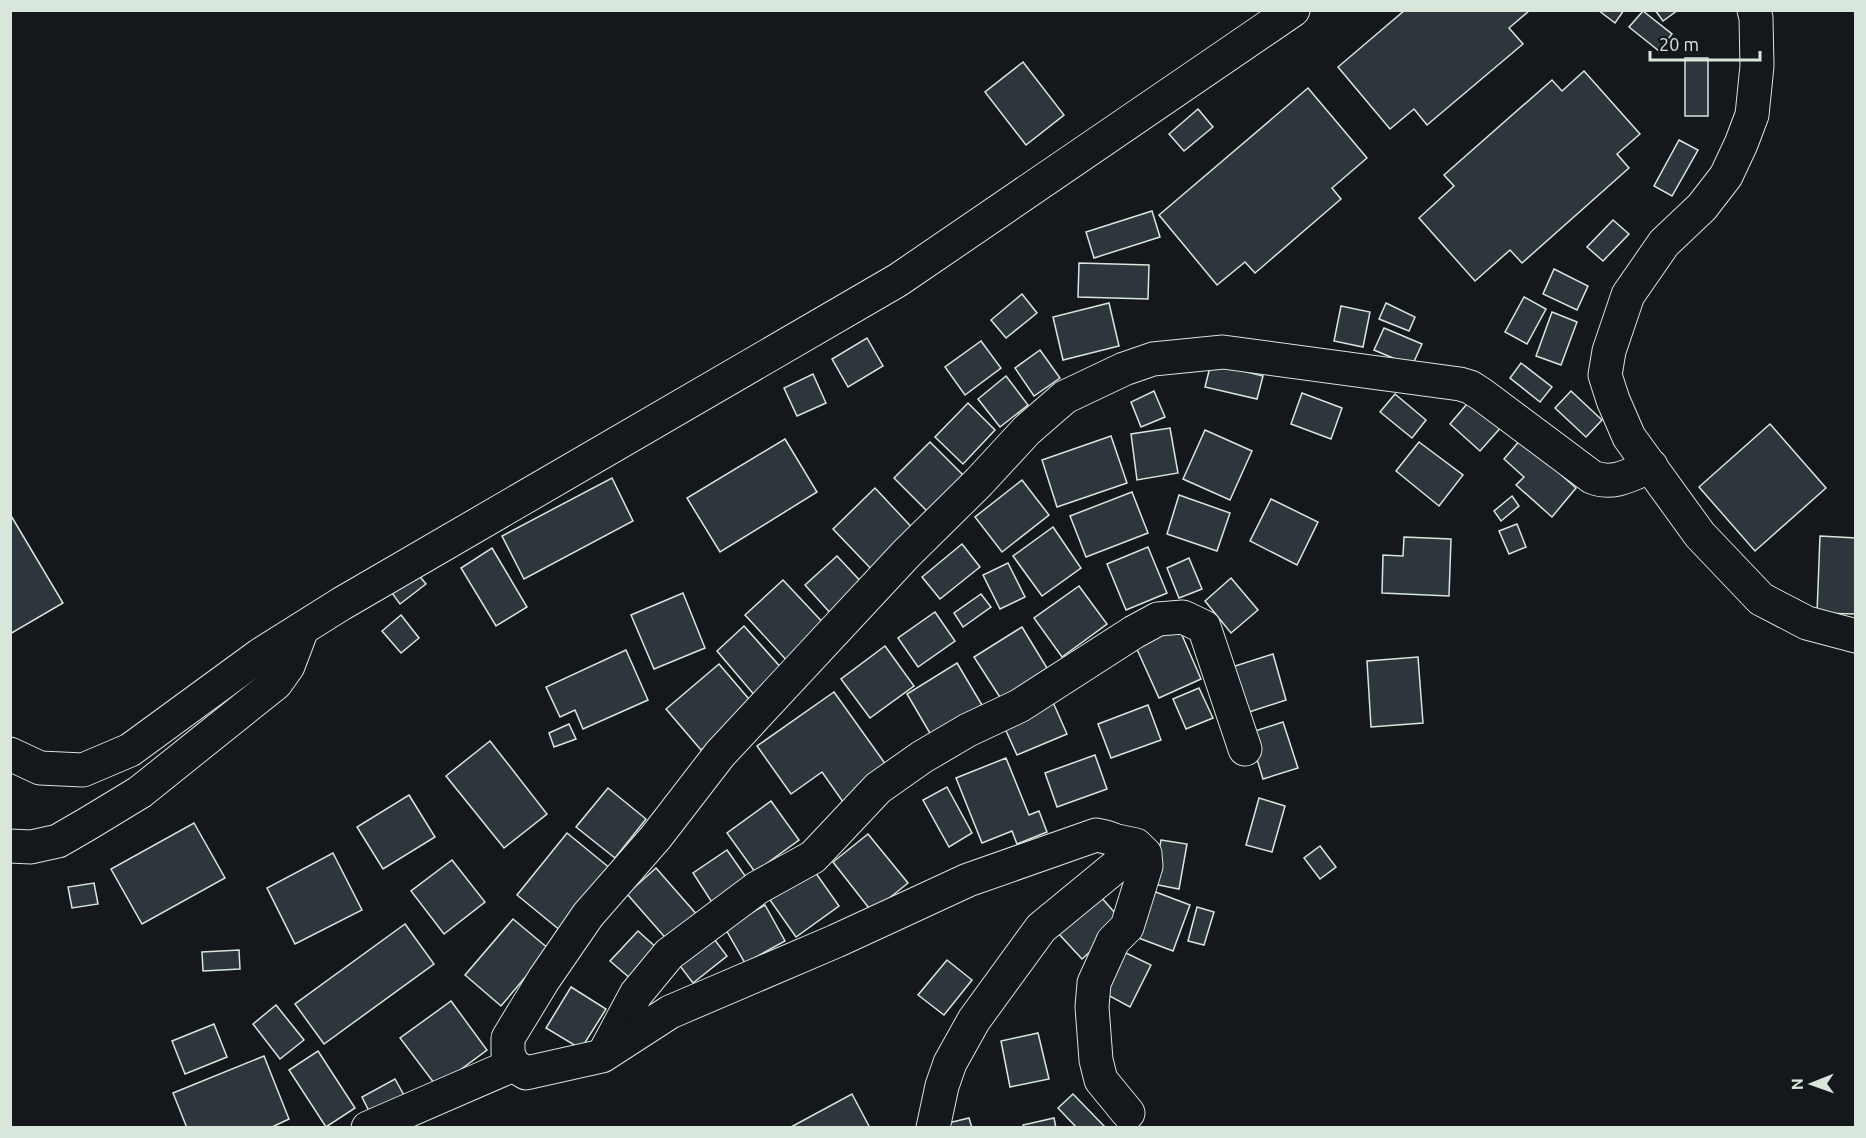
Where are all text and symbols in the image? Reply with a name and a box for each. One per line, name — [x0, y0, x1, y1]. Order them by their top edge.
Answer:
scale bar — [1650, 24, 1760, 62]
text: 20 m — [1659, 34, 1699, 54]
north arrow — [1782, 1054, 1842, 1114]
text: N — [1788, 1078, 1806, 1090]

